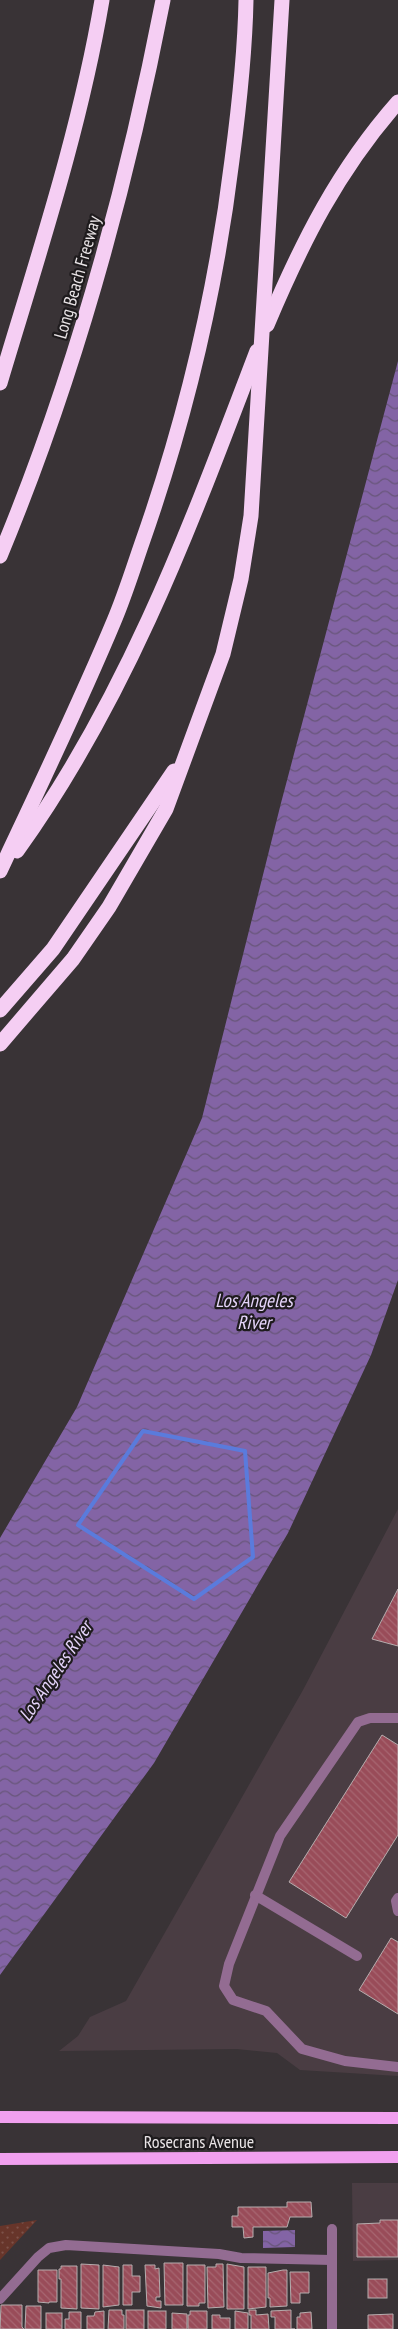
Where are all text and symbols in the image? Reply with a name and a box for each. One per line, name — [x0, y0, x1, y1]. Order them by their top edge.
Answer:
street label: Long Beach Freeway — [48, 213, 106, 341]
water label: Los Angeles River — [215, 1288, 294, 1334]
water label: Los Angeles River — [13, 1614, 99, 1725]
street label: Rosecrans Avenue — [144, 2130, 254, 2153]

